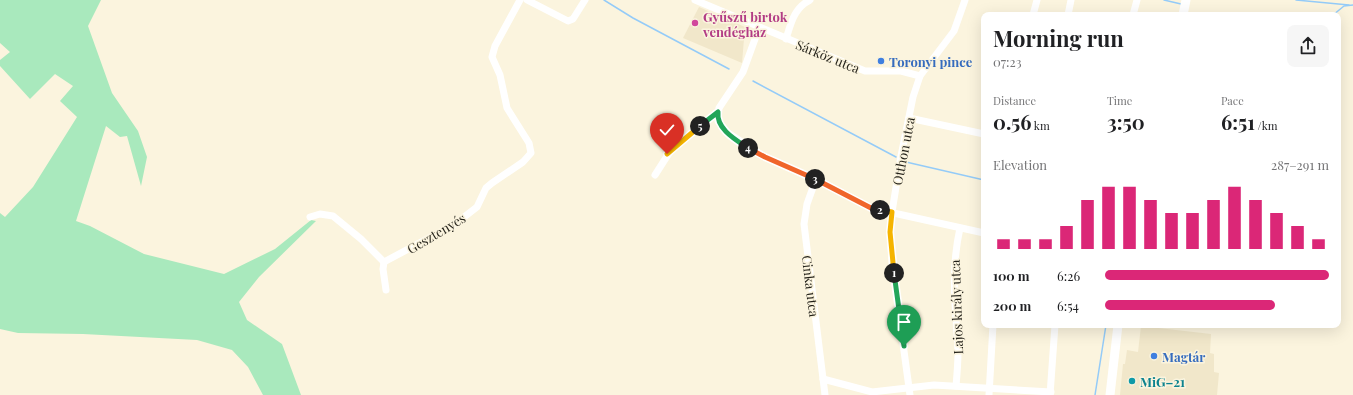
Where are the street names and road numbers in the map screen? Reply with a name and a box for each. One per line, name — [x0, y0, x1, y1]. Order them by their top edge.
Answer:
street label: Sárköz utca — [794, 36, 863, 77]
street label: Otthon utca — [888, 115, 918, 187]
street label: Gesztenyés — [404, 209, 469, 257]
street label: Cinka utca — [799, 254, 823, 318]
street label: Lajos király utca — [946, 259, 966, 355]

